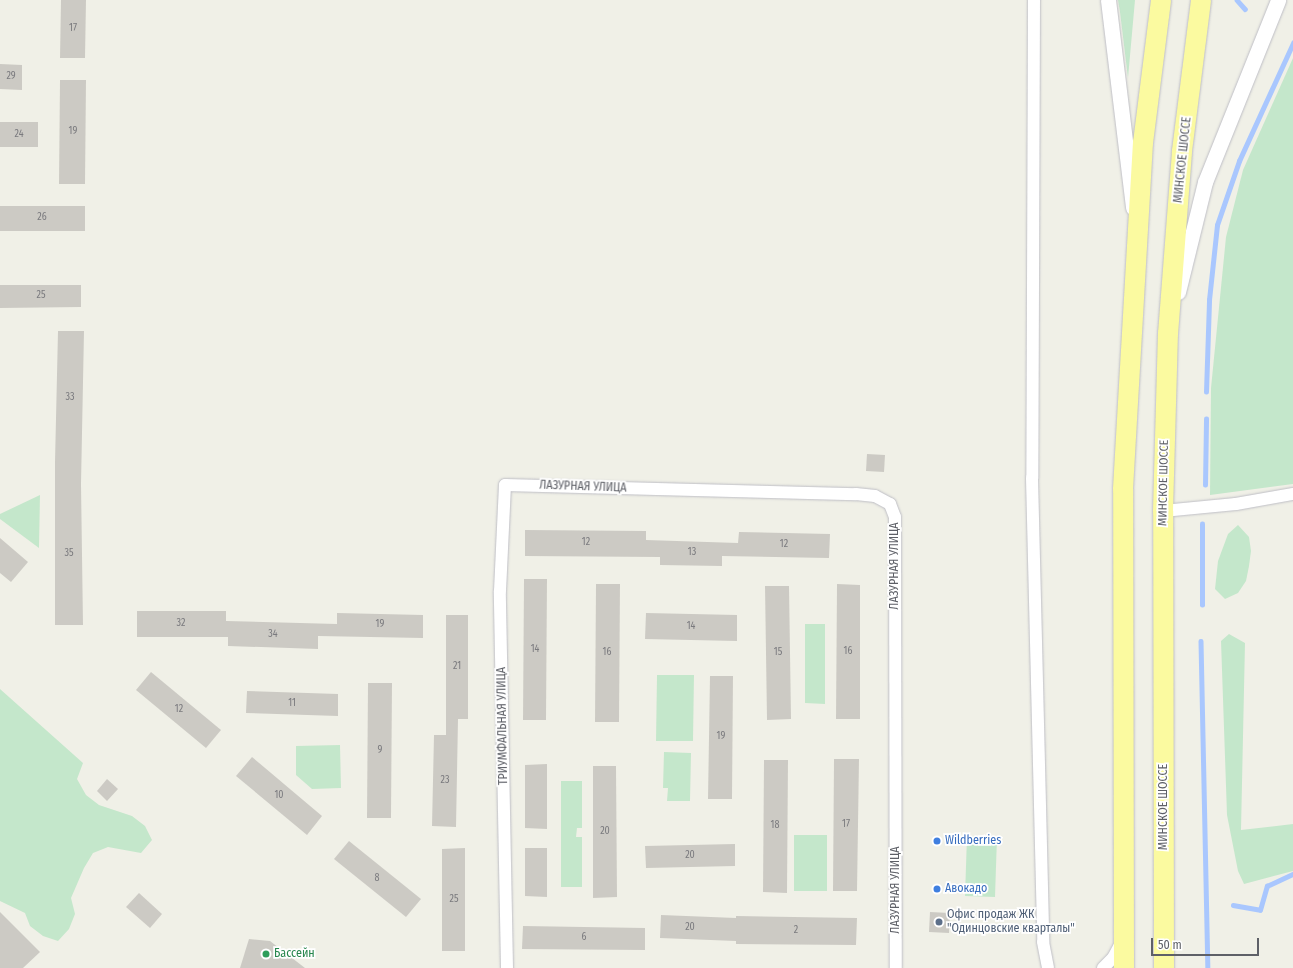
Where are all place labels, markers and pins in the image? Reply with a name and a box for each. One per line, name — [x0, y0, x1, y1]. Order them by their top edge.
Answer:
place label: Wildberries — [945, 834, 1001, 848]
marker: Wildberries — [932, 836, 942, 846]
place label: Авокадо — [945, 882, 987, 896]
marker: Авокадо — [932, 884, 942, 894]
place label: Офис продаж ЖК "Одинцовские кварталы" — [947, 908, 1075, 936]
marker: Офис продаж ЖК "Одинцовские кварталы" — [934, 917, 944, 927]
place label: Бассейн — [274, 947, 315, 961]
marker: Бассейн — [261, 949, 271, 959]

